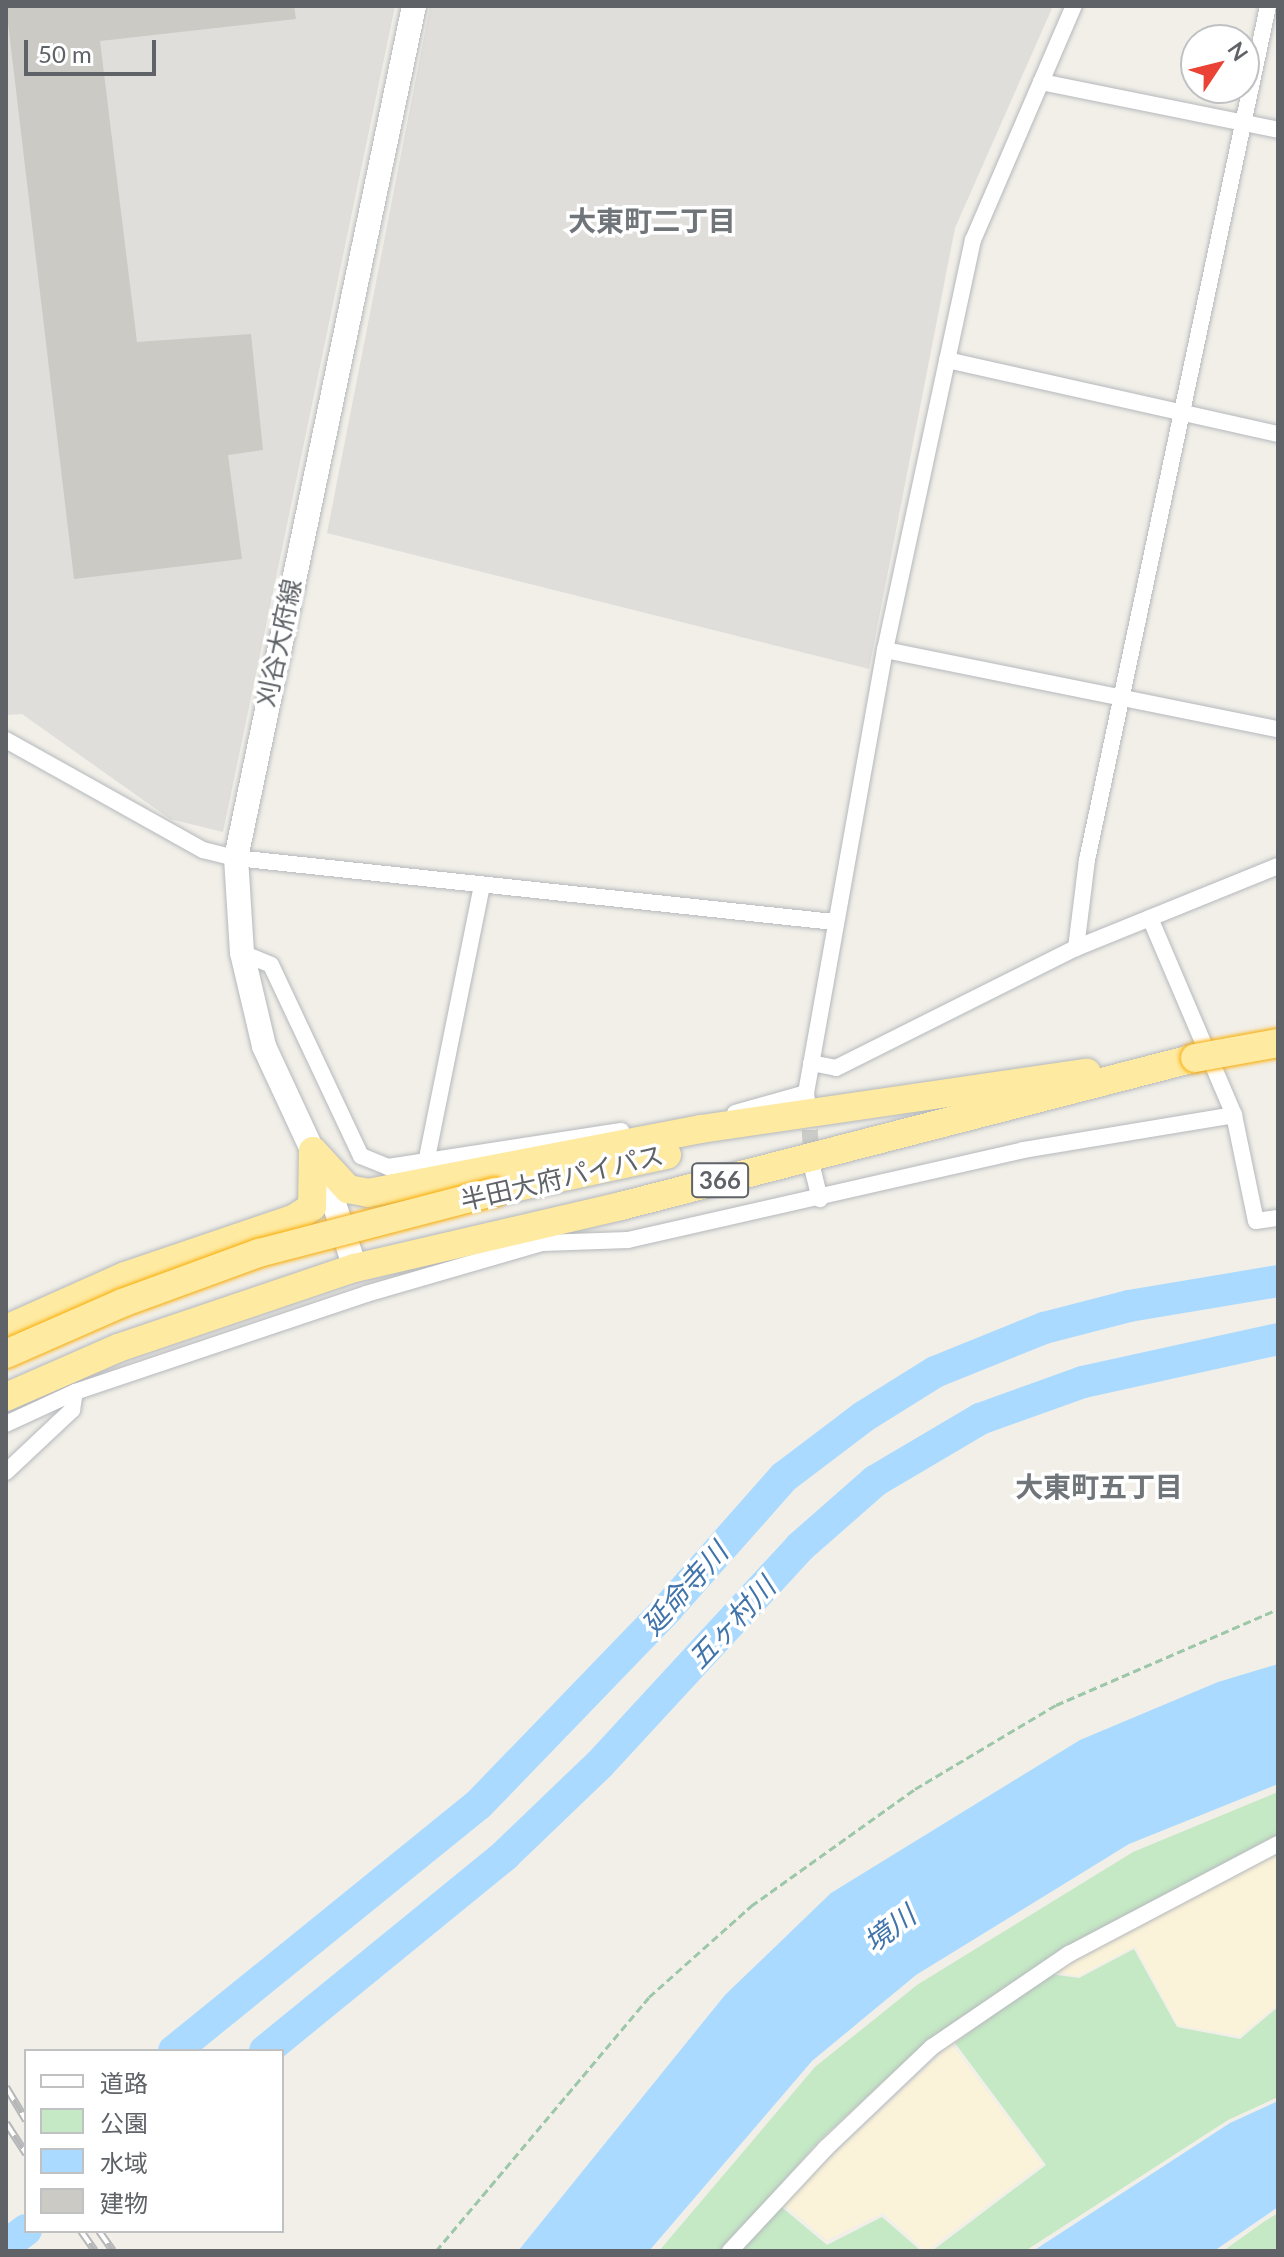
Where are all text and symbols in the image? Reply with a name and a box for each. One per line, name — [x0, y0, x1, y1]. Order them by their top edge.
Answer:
scale bar — [28, 24, 160, 74]
north arrow — [1180, 24, 1260, 104]
text: N — [1223, 36, 1254, 66]
text: 50 m — [38, 39, 92, 68]
district label: 大東町二丁目 — [568, 203, 736, 237]
street label: 刈谷大府線 — [250, 576, 308, 710]
street label: 半田大府パイパス — [457, 1139, 667, 1217]
road number: 366 — [690, 1160, 750, 1200]
district label: 大東町五丁目 — [1015, 1469, 1183, 1503]
water label: 延命寺川 — [634, 1535, 734, 1641]
water label: 五ヶ村川 — [681, 1570, 781, 1674]
water label: 境川 — [857, 1898, 921, 1958]
legend — [24, 2049, 284, 2233]
text: 道路 — [100, 2068, 148, 2097]
text: 公園 — [100, 2108, 148, 2137]
text: 水域 — [100, 2148, 148, 2177]
text: 建物 — [100, 2188, 148, 2217]

